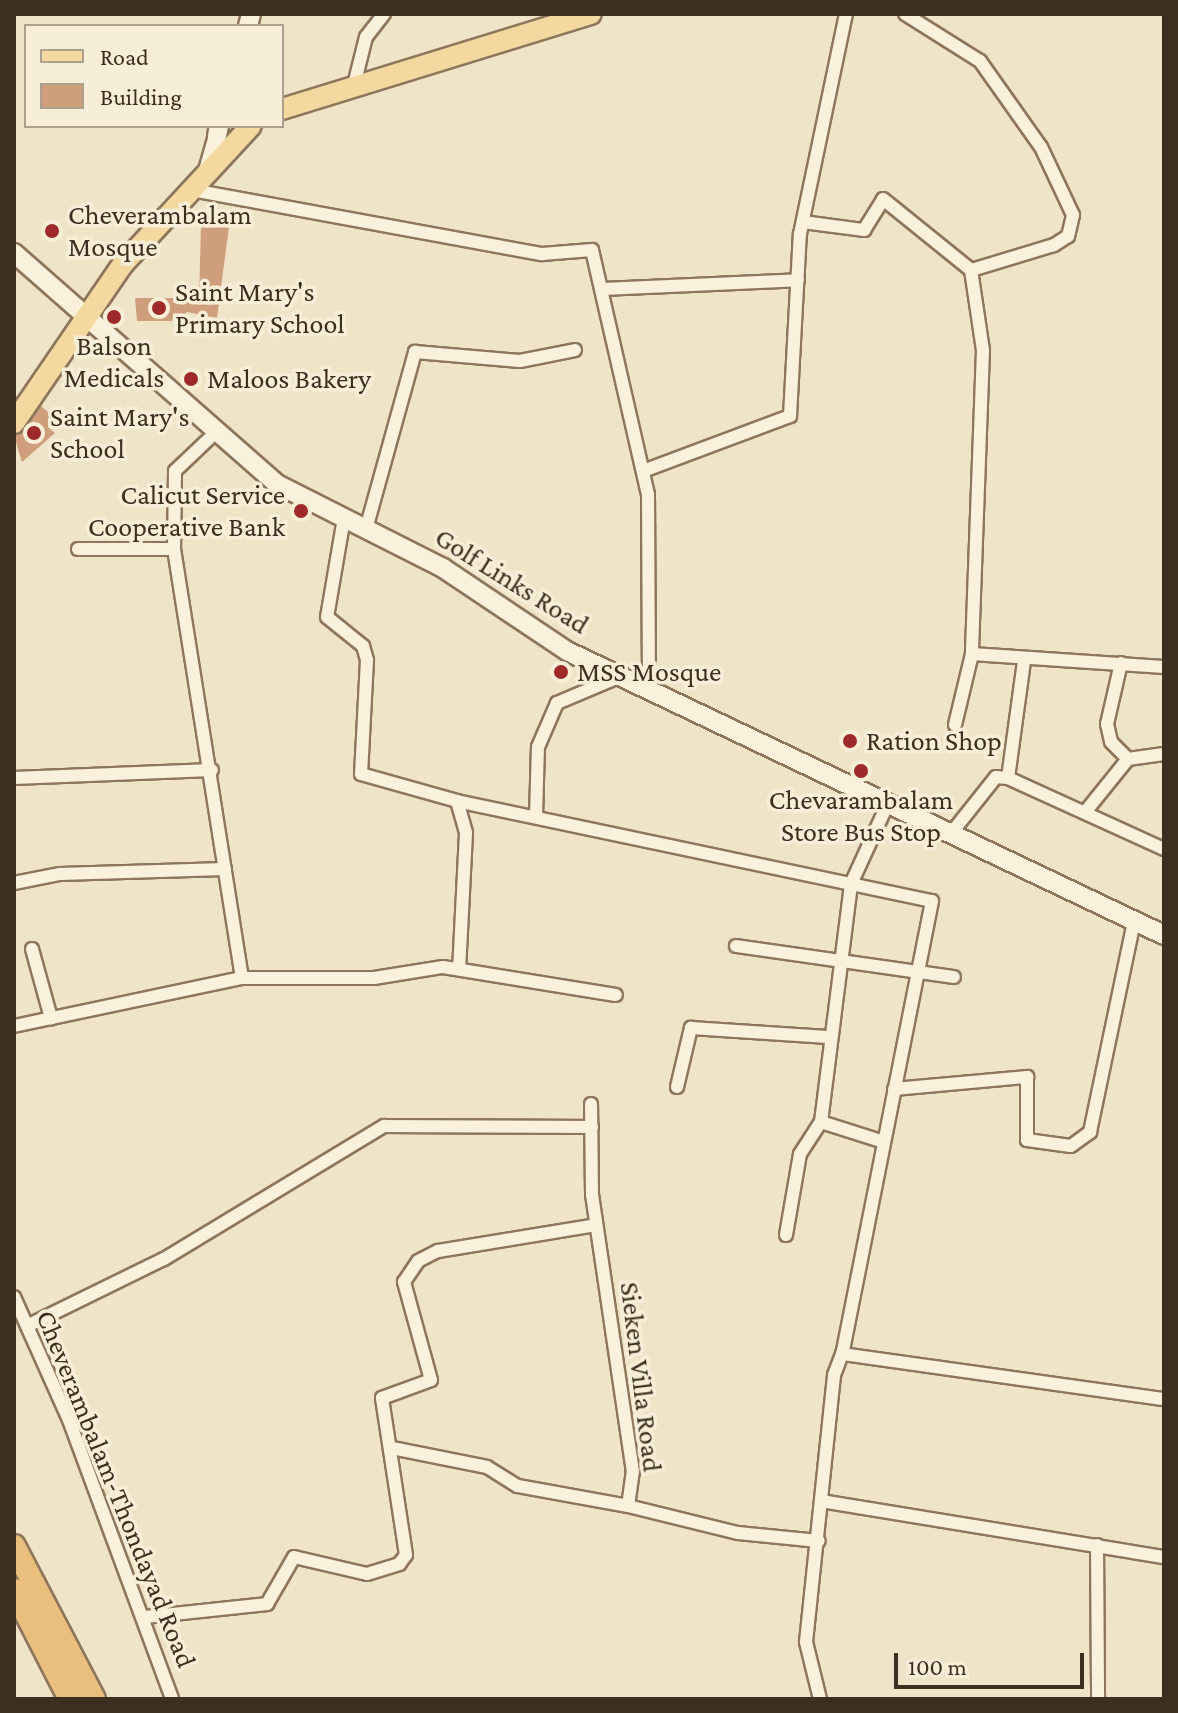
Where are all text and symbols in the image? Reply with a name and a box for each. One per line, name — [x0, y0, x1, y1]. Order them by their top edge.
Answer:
legend — [24, 24, 284, 128]
text: Road — [100, 43, 149, 70]
text: Building — [100, 83, 182, 110]
place label: Cheverambalam Mosque — [68, 198, 252, 264]
marker: Cheverambalam Mosque — [43, 222, 61, 240]
place label: Saint Mary's Primary School — [175, 275, 345, 341]
marker: Saint Mary's Primary School — [150, 299, 168, 317]
marker: Balson Medicals — [105, 308, 123, 326]
place label: Balson Medicals — [64, 329, 164, 395]
place label: Maloos Bakery — [207, 362, 371, 396]
marker: Maloos Bakery — [182, 370, 200, 388]
place label: Saint Mary's School — [50, 400, 189, 466]
marker: Saint Mary's School — [25, 424, 43, 442]
place label: Calicut Service Cooperative Bank — [88, 478, 285, 544]
marker: Calicut Service Cooperative Bank — [292, 502, 310, 520]
street label: Golf Links Road — [429, 520, 595, 642]
place label: MSS Mosque — [577, 655, 721, 689]
marker: MSS Mosque — [552, 663, 570, 681]
place label: Ration Shop — [866, 724, 1002, 758]
marker: Ration Shop — [841, 732, 859, 750]
marker: Chevarambalam Store Bus Stop — [852, 762, 870, 780]
place label: Chevarambalam Store Bus Stop — [769, 783, 953, 849]
street label: Sieken Villa Road — [613, 1280, 669, 1474]
street label: Cheverambalam-Thondayad Road — [29, 1305, 203, 1673]
scale bar — [898, 1637, 1088, 1687]
text: 100 m — [908, 1653, 967, 1680]

